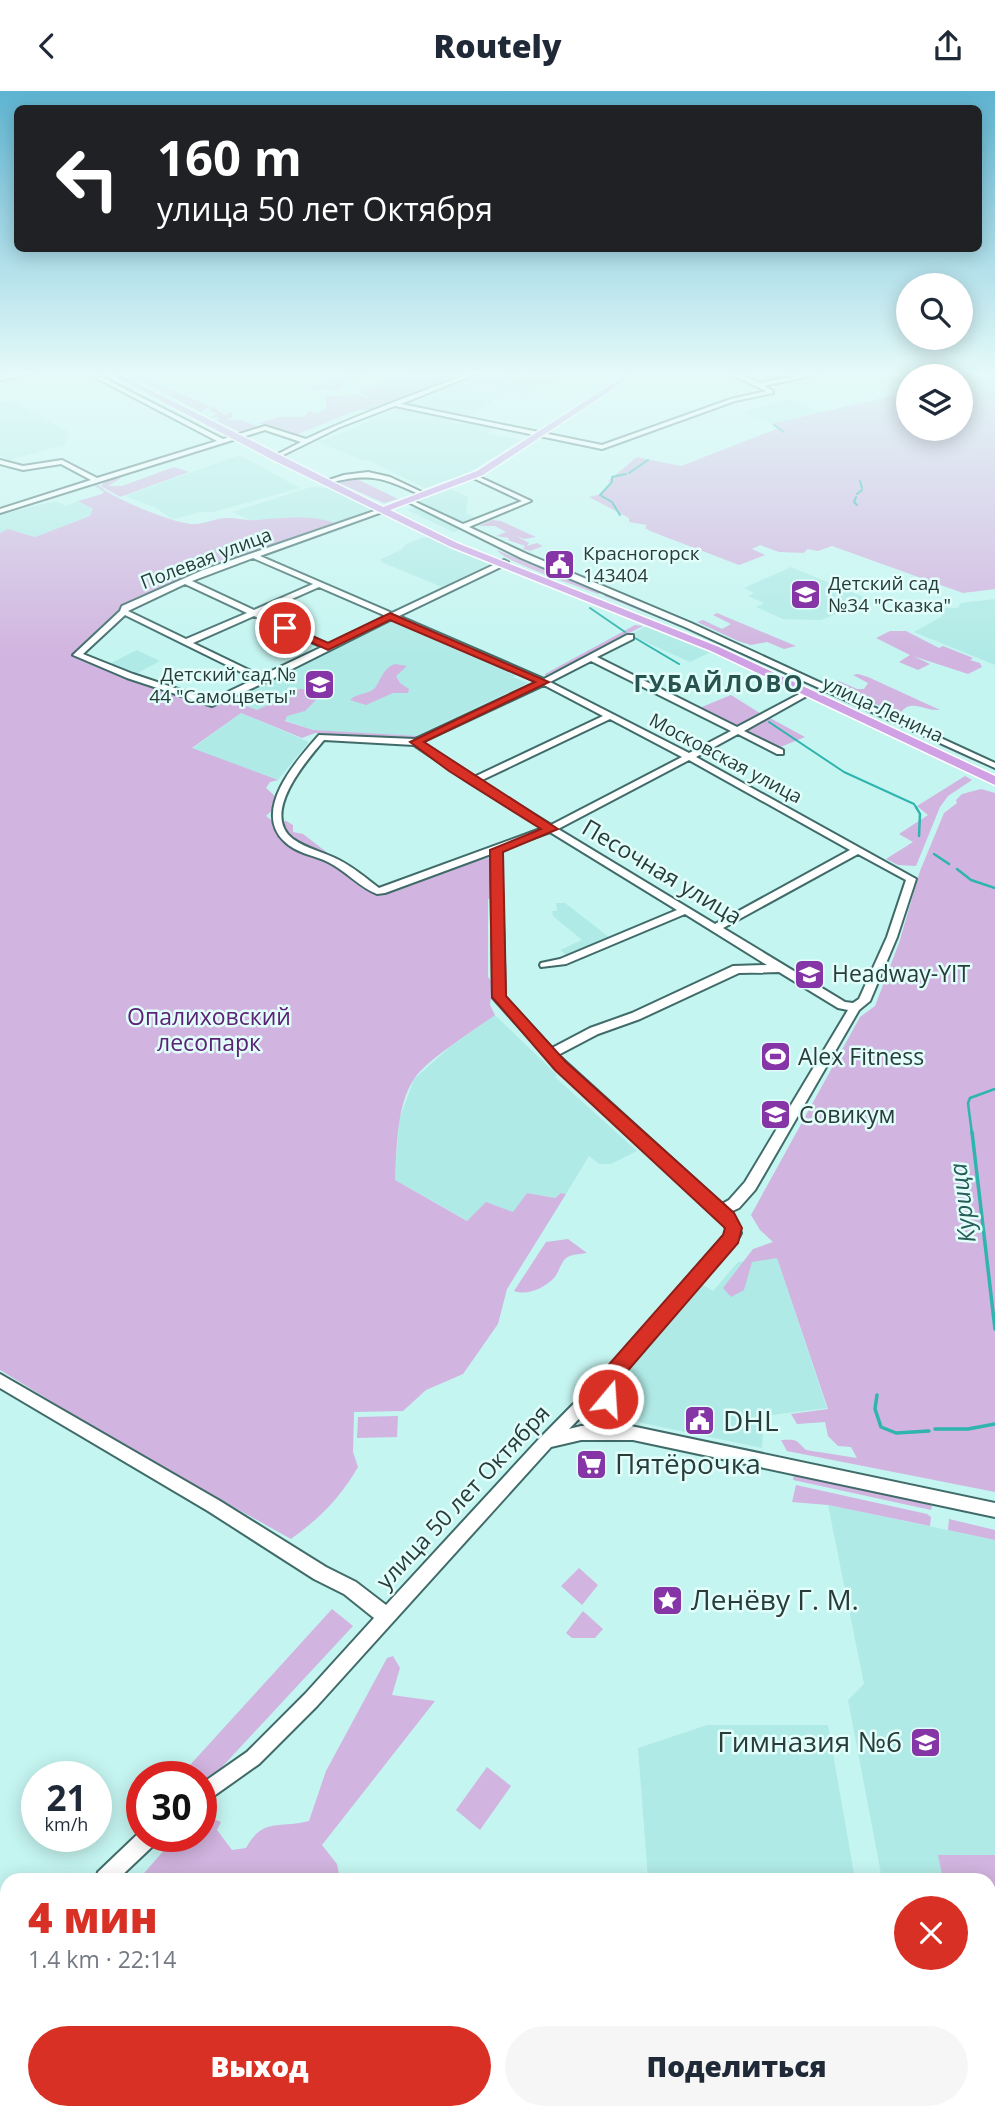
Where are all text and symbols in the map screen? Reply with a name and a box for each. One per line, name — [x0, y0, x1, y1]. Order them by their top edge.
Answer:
text: Routely — [434, 24, 561, 67]
icon: back — [28, 27, 66, 65]
icon: share — [929, 27, 967, 65]
text: 160 m — [157, 124, 302, 190]
icon: left — [42, 133, 133, 224]
text: улица 50 лет Октября — [157, 187, 493, 230]
map controls — [896, 273, 973, 441]
button: search — [896, 273, 973, 350]
button: layers — [896, 364, 973, 441]
street label: Полевая улица — [137, 521, 275, 595]
place label: Красногорск 143404 — [583, 540, 700, 588]
public building icon: Красногорск 143404 — [543, 547, 577, 581]
place label: Детский сад №34 "Сказка" — [828, 570, 951, 618]
school or university icon: Детский сад №34 "Сказка" — [788, 577, 822, 611]
pin — [255, 598, 315, 658]
icon: arrive — [266, 609, 304, 647]
place label: Детский сад № 44 "Самоцветы" — [149, 661, 296, 709]
district label: ГУБАЙЛОВО — [633, 666, 805, 699]
school or university icon: Детский сад № 44 "Самоцветы" — [302, 668, 336, 702]
street label: улица Ленина — [818, 670, 948, 748]
street label: Московская улица — [645, 707, 807, 809]
street label: Песочная улица — [577, 811, 748, 931]
school or university icon: Headway-YIT — [792, 957, 826, 991]
place label: Headway-YIT — [832, 957, 971, 989]
park label: Опалиховский лесопарк — [127, 1000, 291, 1058]
sports icon: Alex Fitness — [758, 1040, 792, 1074]
place label: Alex Fitness — [798, 1040, 924, 1072]
school or university icon: Совикум — [759, 1098, 793, 1132]
place label: Совикум — [799, 1098, 895, 1130]
water label: Курица — [940, 1161, 983, 1245]
position arrow — [571, 1362, 645, 1436]
street label: улица 50 лет Октября — [368, 1397, 556, 1596]
place label: DHL — [723, 1401, 779, 1439]
public building icon: DHL — [683, 1404, 717, 1438]
place label: Пятёрочка — [615, 1444, 761, 1482]
supermarket icon: Пятёрочка — [575, 1447, 609, 1481]
place label: Ленёву Г. М. — [691, 1580, 859, 1618]
place icon: Ленёву Г. М. — [651, 1583, 685, 1617]
place label: Гимназия №6 — [717, 1722, 902, 1760]
school or university icon: Гимназия №6 — [908, 1725, 942, 1759]
speed limit sign: 30 — [126, 1761, 217, 1852]
text: 21 — [46, 1774, 87, 1821]
text: km/h — [45, 1812, 88, 1836]
text: 4 мин — [28, 1888, 158, 1945]
button: close — [894, 1896, 968, 1970]
text: 1.4 km · 22:14 — [28, 1943, 176, 1975]
button: Выход — [28, 2026, 491, 2106]
button: Поделиться — [505, 2026, 968, 2106]

